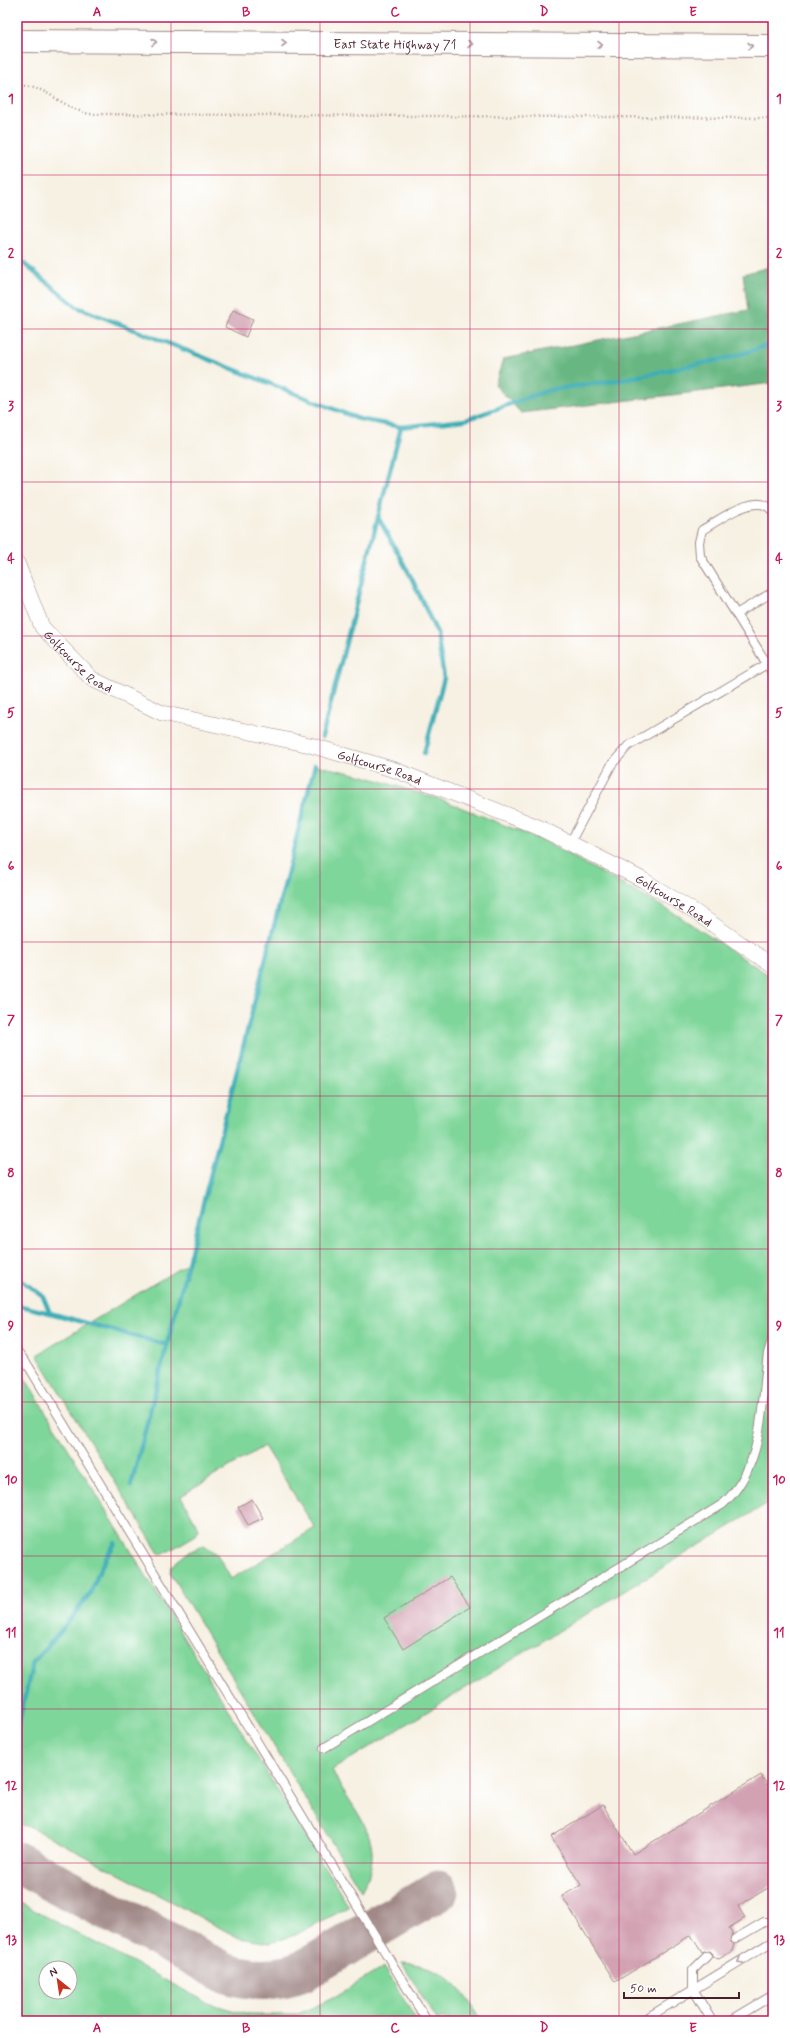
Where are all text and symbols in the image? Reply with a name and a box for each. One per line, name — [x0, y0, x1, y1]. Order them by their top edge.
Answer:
text: A — [93, 4, 101, 21]
text: B — [242, 4, 251, 21]
text: C — [390, 4, 400, 21]
text: D — [540, 4, 549, 21]
text: E — [689, 4, 697, 21]
street label: East State Highway 71 — [334, 36, 456, 56]
one-way arrow — [151, 38, 157, 46]
one-way arrow — [281, 39, 287, 47]
one-way arrow — [467, 40, 473, 48]
one-way arrow — [597, 41, 603, 49]
one-way arrow — [747, 42, 753, 50]
text: 1 — [8, 91, 14, 108]
text: 1 — [776, 91, 782, 108]
text: 2 — [8, 245, 15, 262]
text: 2 — [776, 245, 783, 262]
text: 3 — [8, 398, 14, 415]
text: 3 — [776, 398, 782, 415]
text: 4 — [7, 551, 15, 568]
text: 4 — [775, 551, 783, 568]
street label: Golfcourse Road — [39, 627, 115, 698]
text: 5 — [7, 705, 15, 722]
text: 5 — [775, 705, 783, 722]
street label: Golfcourse Road — [335, 746, 424, 790]
text: 6 — [8, 858, 15, 875]
text: 6 — [776, 858, 783, 875]
street label: Golfcourse Road — [632, 871, 715, 931]
text: 7 — [7, 1012, 15, 1029]
text: 7 — [775, 1012, 783, 1029]
text: 8 — [7, 1165, 15, 1182]
text: 8 — [775, 1165, 783, 1182]
text: 9 — [8, 1318, 15, 1335]
text: 9 — [776, 1318, 783, 1335]
text: 10 — [4, 1472, 18, 1489]
text: 10 — [772, 1472, 786, 1489]
text: 11 — [5, 1625, 17, 1642]
text: 11 — [773, 1625, 785, 1642]
text: 12 — [5, 1778, 17, 1795]
text: 12 — [773, 1778, 785, 1795]
text: 13 — [5, 1932, 17, 1949]
text: 13 — [773, 1932, 785, 1949]
one-way arrow — [737, 1957, 744, 1964]
north arrow — [38, 1960, 78, 2000]
text: N — [47, 1964, 60, 1980]
scale bar — [624, 1974, 739, 2000]
text: 50 m — [630, 1981, 657, 1997]
text: A — [93, 2020, 101, 2037]
text: B — [242, 2020, 251, 2037]
text: C — [390, 2020, 400, 2037]
text: D — [540, 2020, 549, 2037]
text: E — [689, 2020, 697, 2037]

